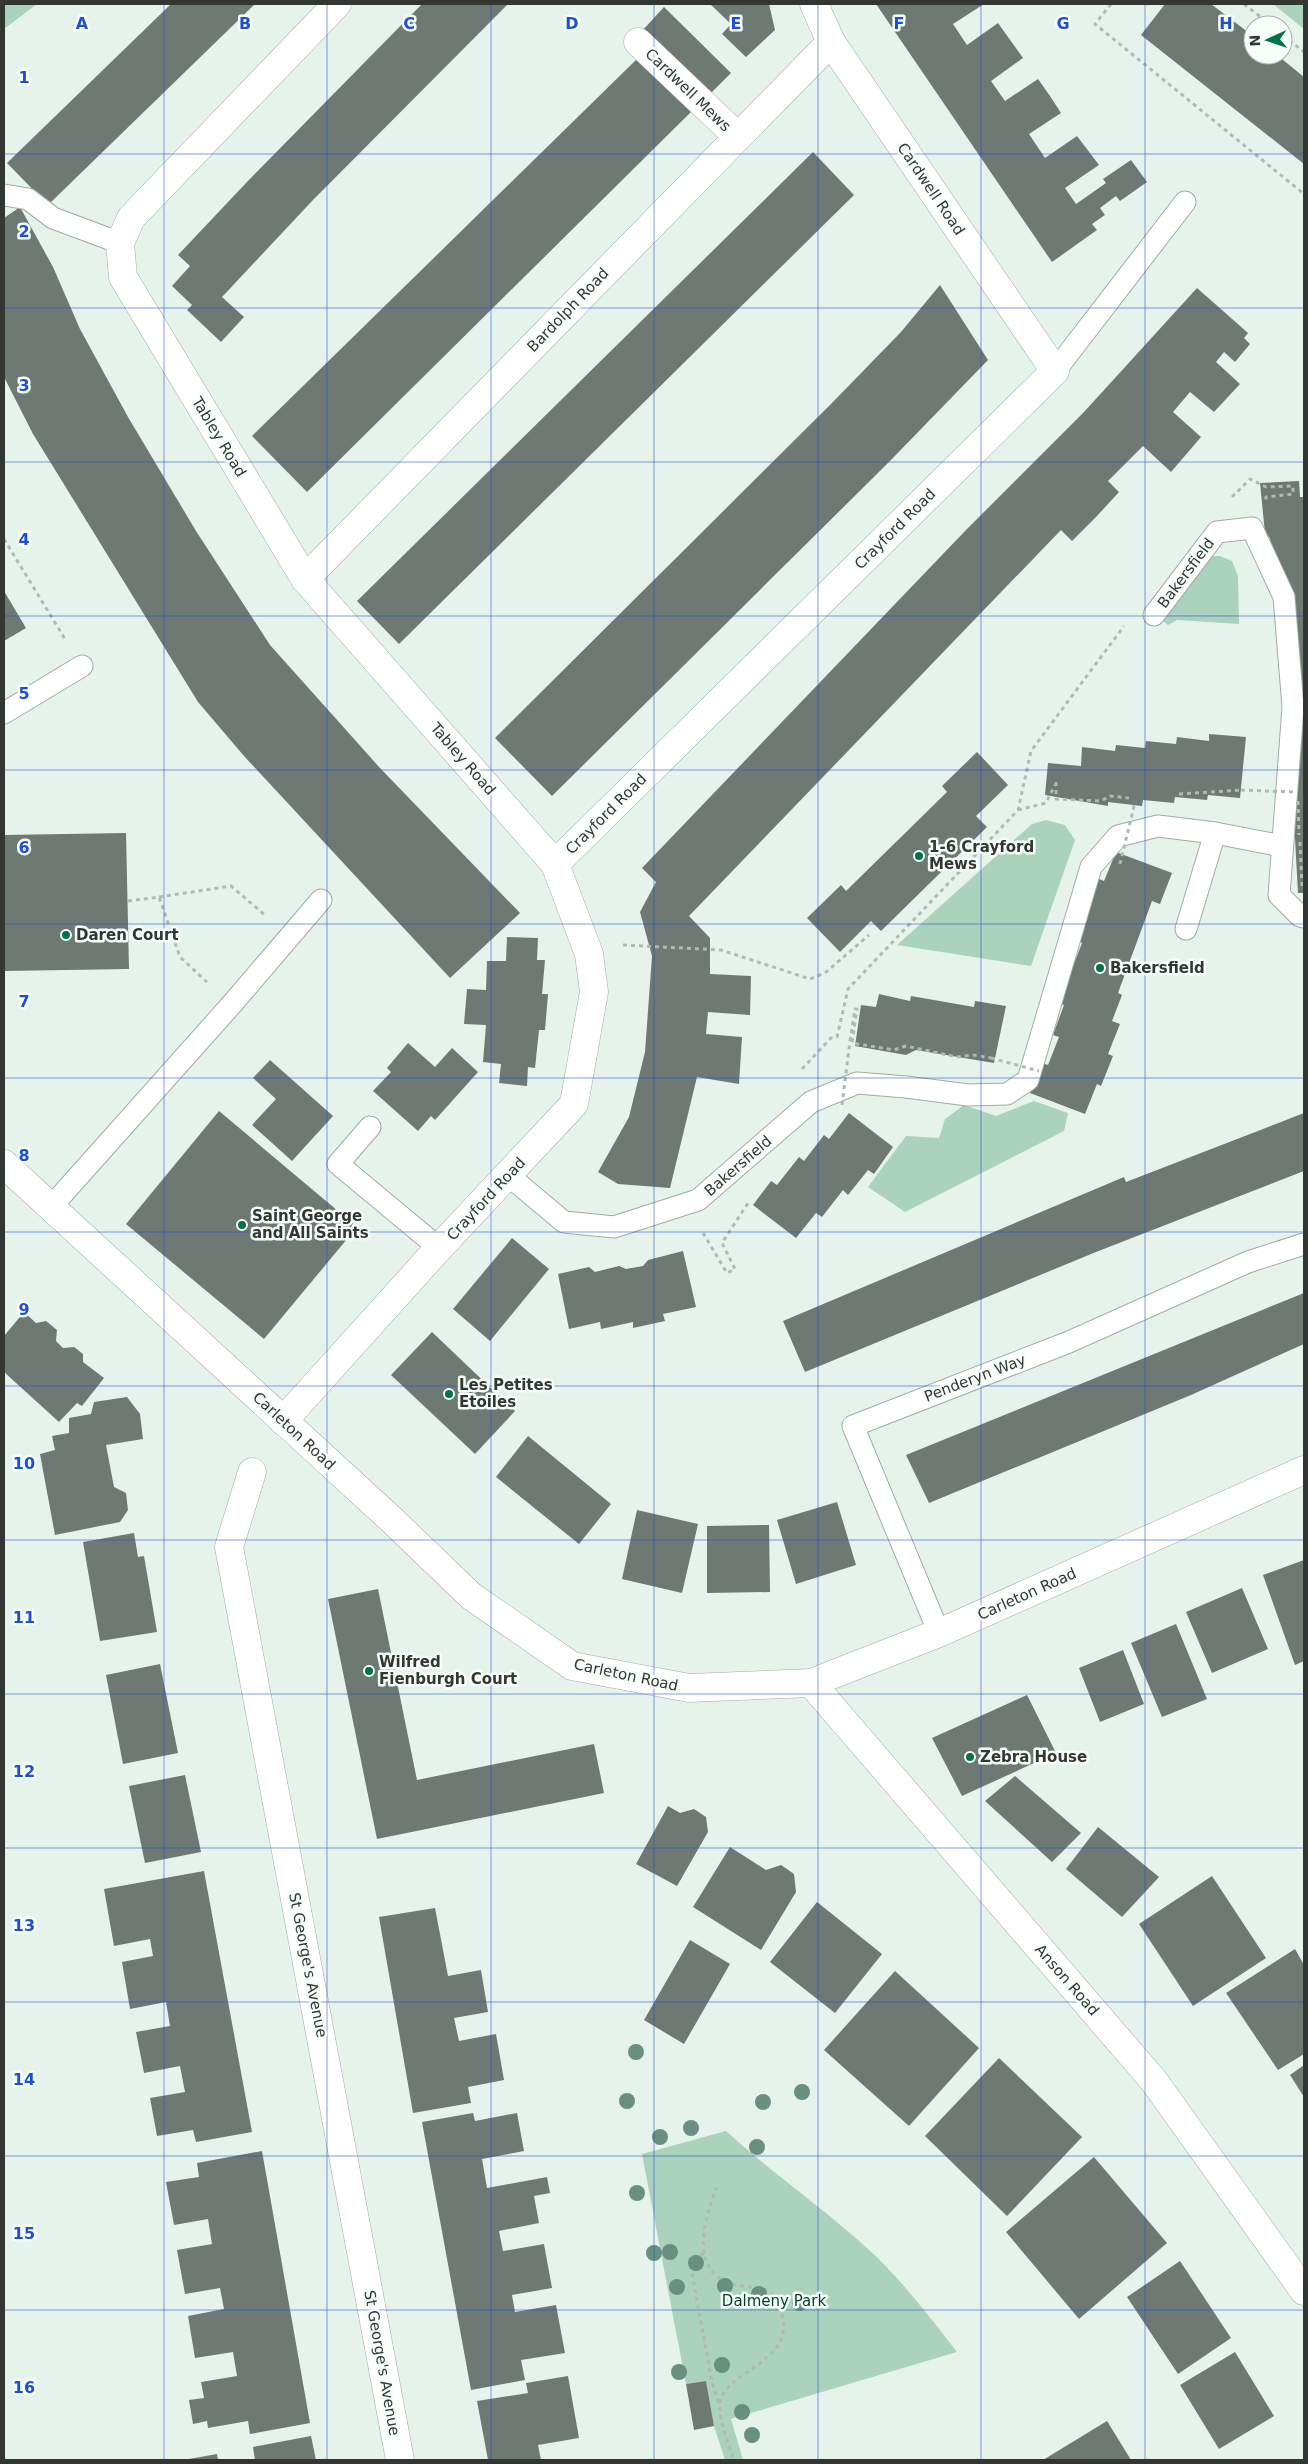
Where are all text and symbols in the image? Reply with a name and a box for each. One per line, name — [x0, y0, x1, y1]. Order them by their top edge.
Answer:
text: A — [76, 14, 89, 33]
text: B — [239, 14, 251, 33]
text: C — [403, 14, 415, 33]
text: D — [565, 14, 579, 33]
text: E — [731, 14, 741, 33]
text: F — [894, 14, 904, 33]
text: G — [1056, 14, 1070, 33]
text: H — [1219, 14, 1233, 33]
north arrow — [1243, 15, 1293, 65]
text: N — [1247, 34, 1263, 47]
street label: Cardwell Mews — [641, 45, 735, 135]
text: 1 — [18, 68, 30, 87]
street label: Cardwell Road — [894, 139, 968, 239]
text: 2 — [18, 222, 30, 241]
street label: Bardolph Road — [523, 264, 613, 356]
text: 3 — [18, 376, 30, 395]
street label: Tabley Road — [188, 393, 250, 480]
street label: Crayford Road — [851, 485, 939, 573]
text: 4 — [18, 530, 30, 549]
street label: Bakersfield — [1154, 534, 1218, 612]
text: 5 — [18, 684, 30, 703]
street label: Tabley Road — [426, 718, 499, 799]
street label: Crayford Road — [562, 770, 650, 858]
text: 6 — [18, 838, 30, 857]
place label: 1-6 Crayford Mews — [929, 838, 1034, 873]
marker: 1-6 Crayford Mews — [913, 850, 925, 862]
place label: Daren Court — [76, 926, 179, 944]
marker: Daren Court — [60, 929, 72, 941]
place label: Bakersfield — [1110, 959, 1205, 977]
marker: Bakersfield — [1094, 962, 1106, 974]
text: 7 — [18, 992, 30, 1011]
street label: Bakersfield — [701, 1132, 775, 1200]
text: 8 — [18, 1146, 30, 1165]
street label: Crayford Road — [443, 1154, 529, 1244]
place label: Saint George and All Saints — [252, 1207, 369, 1242]
marker: Saint George and All Saints — [236, 1219, 248, 1231]
text: 9 — [18, 1300, 30, 1319]
street label: Penderyn Way — [922, 1350, 1028, 1406]
place label: Les Petites Etoiles — [459, 1376, 553, 1411]
street label: Carleton Road — [249, 1388, 339, 1474]
marker: Les Petites Etoiles — [443, 1388, 455, 1400]
text: 10 — [13, 1454, 35, 1473]
street label: Carleton Road — [975, 1564, 1079, 1624]
text: 11 — [13, 1608, 35, 1627]
place label: Wilfred Fienburgh Court — [379, 1653, 517, 1688]
street label: Carleton Road — [572, 1655, 680, 1695]
marker: Wilfred Fienburgh Court — [363, 1665, 375, 1677]
place label: Zebra House — [980, 1748, 1087, 1766]
marker: Zebra House — [964, 1751, 976, 1763]
text: 12 — [13, 1762, 35, 1781]
street label: St George's Avenue — [285, 1891, 331, 2039]
text: 13 — [13, 1916, 35, 1935]
street label: Anson Road — [1031, 1941, 1103, 2019]
text: 14 — [13, 2070, 35, 2089]
text: 15 — [13, 2224, 35, 2243]
street label: St George's Avenue — [360, 2289, 404, 2437]
park label: Dalmeny Park — [722, 2292, 826, 2310]
text: 16 — [13, 2378, 35, 2397]

